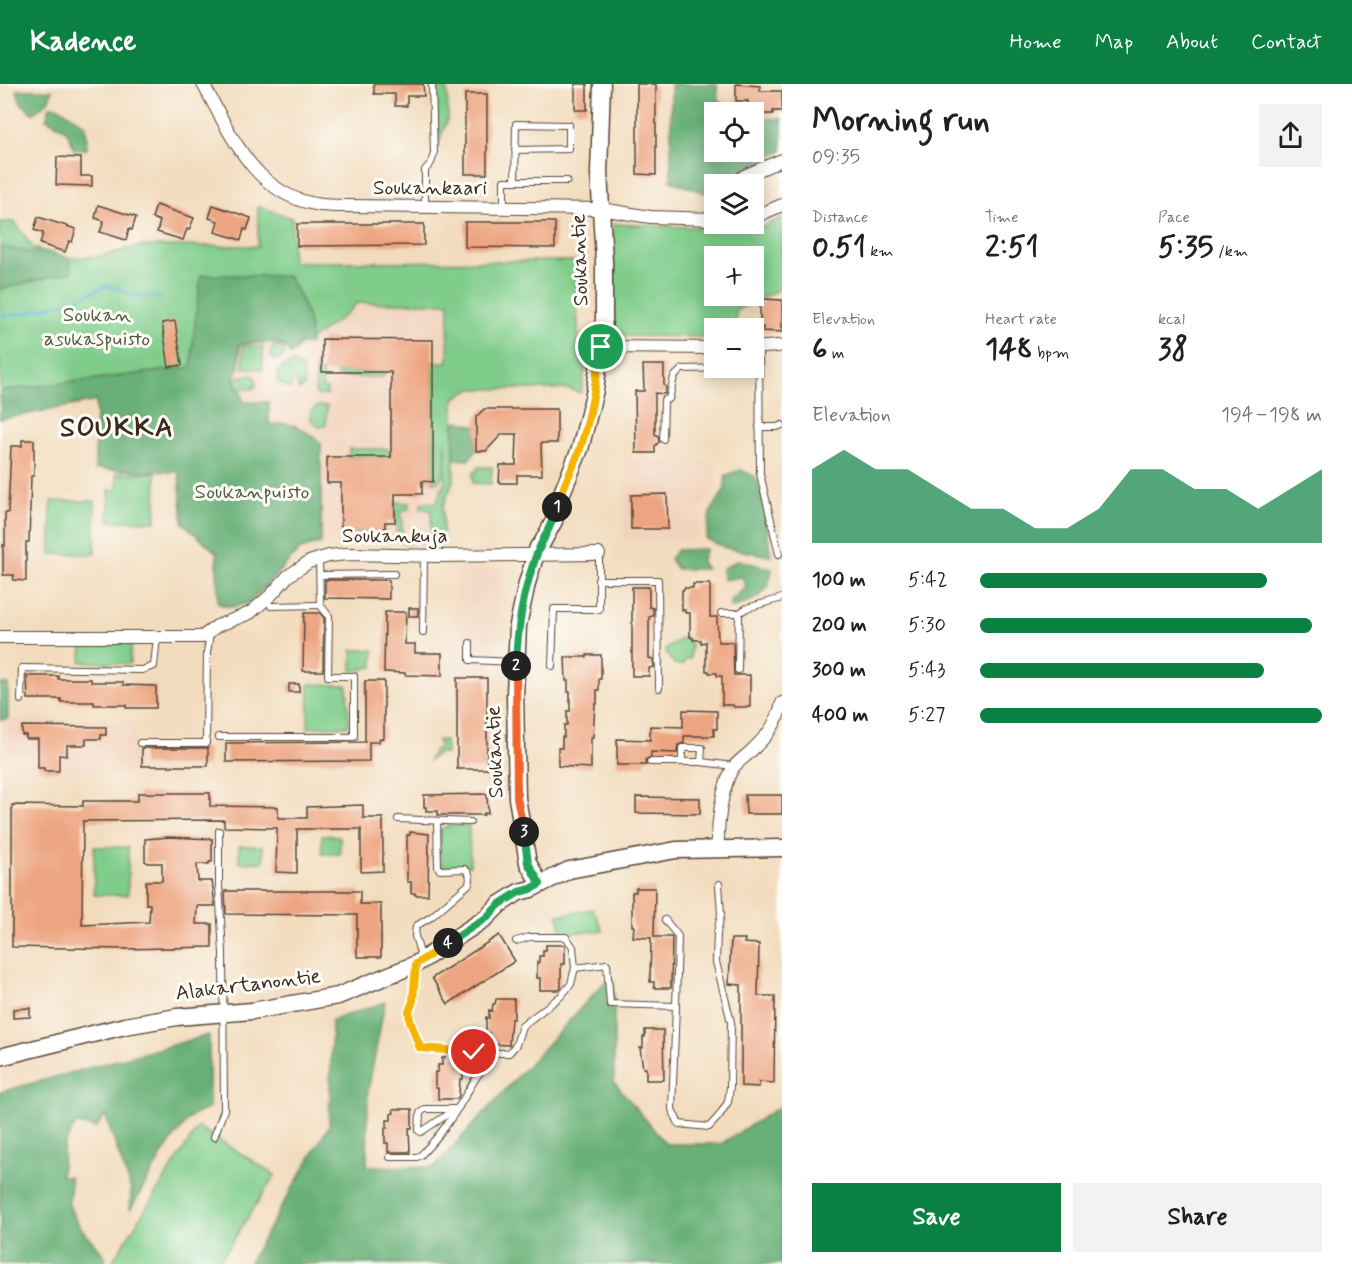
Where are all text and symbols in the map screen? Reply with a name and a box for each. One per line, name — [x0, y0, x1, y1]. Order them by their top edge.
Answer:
text: Kadence — [30, 24, 137, 61]
text: Home — [1010, 28, 1062, 56]
text: Map — [1095, 28, 1133, 56]
text: About — [1166, 28, 1218, 56]
text: Contact — [1251, 28, 1322, 56]
text: Morning run — [812, 99, 990, 143]
map controls — [704, 102, 764, 378]
button: locate — [704, 102, 764, 162]
button: share — [1259, 104, 1322, 167]
text: 09:35 — [812, 144, 860, 171]
street label: Soukankaari — [373, 174, 487, 202]
button: layers — [704, 174, 764, 234]
text: Distance — [812, 207, 868, 228]
text: Time — [985, 207, 1019, 228]
text: Pace — [1158, 207, 1190, 228]
street label: Soukantie — [564, 213, 596, 307]
text: 0.51 — [812, 228, 866, 267]
text: 2:51 — [985, 228, 1039, 267]
text: 5:35 — [1158, 228, 1214, 267]
text: km — [866, 241, 894, 262]
text: /km — [1214, 241, 1248, 262]
button: + — [704, 246, 764, 306]
park label: Soukan asukaspuisto — [44, 301, 150, 353]
text: Elevation — [812, 309, 875, 330]
text: Heart rate — [985, 309, 1057, 330]
text: kcal — [1158, 309, 1185, 330]
button: − — [704, 318, 764, 378]
pin — [575, 321, 626, 372]
icon: arrive — [584, 330, 617, 363]
text: 6 — [812, 330, 827, 369]
text: 148 — [985, 330, 1033, 369]
text: 38 — [1158, 330, 1188, 369]
text: m — [827, 343, 844, 364]
text: bpm — [1033, 343, 1069, 364]
text: Elevation — [812, 402, 891, 429]
text: 194–198 m — [1221, 402, 1322, 429]
district label: SOUKKA — [60, 411, 174, 446]
park label: Soukanpuisto — [195, 478, 310, 506]
pin: 1 — [542, 492, 572, 522]
text: 1 — [553, 496, 561, 517]
street label: Soukankuja — [342, 522, 448, 550]
text: 100 m — [812, 567, 866, 594]
text: 5:42 — [908, 567, 948, 594]
text: 200 m — [812, 612, 867, 639]
text: 5:30 — [908, 612, 946, 639]
pin: 2 — [501, 651, 531, 681]
text: 2 — [512, 655, 520, 676]
text: 300 m — [812, 657, 866, 684]
text: 5:43 — [908, 657, 945, 684]
text: 400 m — [812, 702, 868, 729]
text: 5:27 — [908, 702, 945, 729]
street label: Soukantie — [479, 705, 511, 799]
pin: 3 — [509, 817, 539, 847]
text: 3 — [520, 821, 528, 842]
pin: 4 — [433, 928, 463, 958]
text: 4 — [443, 932, 453, 953]
street label: Alakartanontie — [174, 962, 322, 1008]
pin — [448, 1026, 499, 1077]
icon: check — [457, 1035, 490, 1068]
button: Save — [812, 1183, 1061, 1252]
button: Share — [1073, 1183, 1322, 1252]

